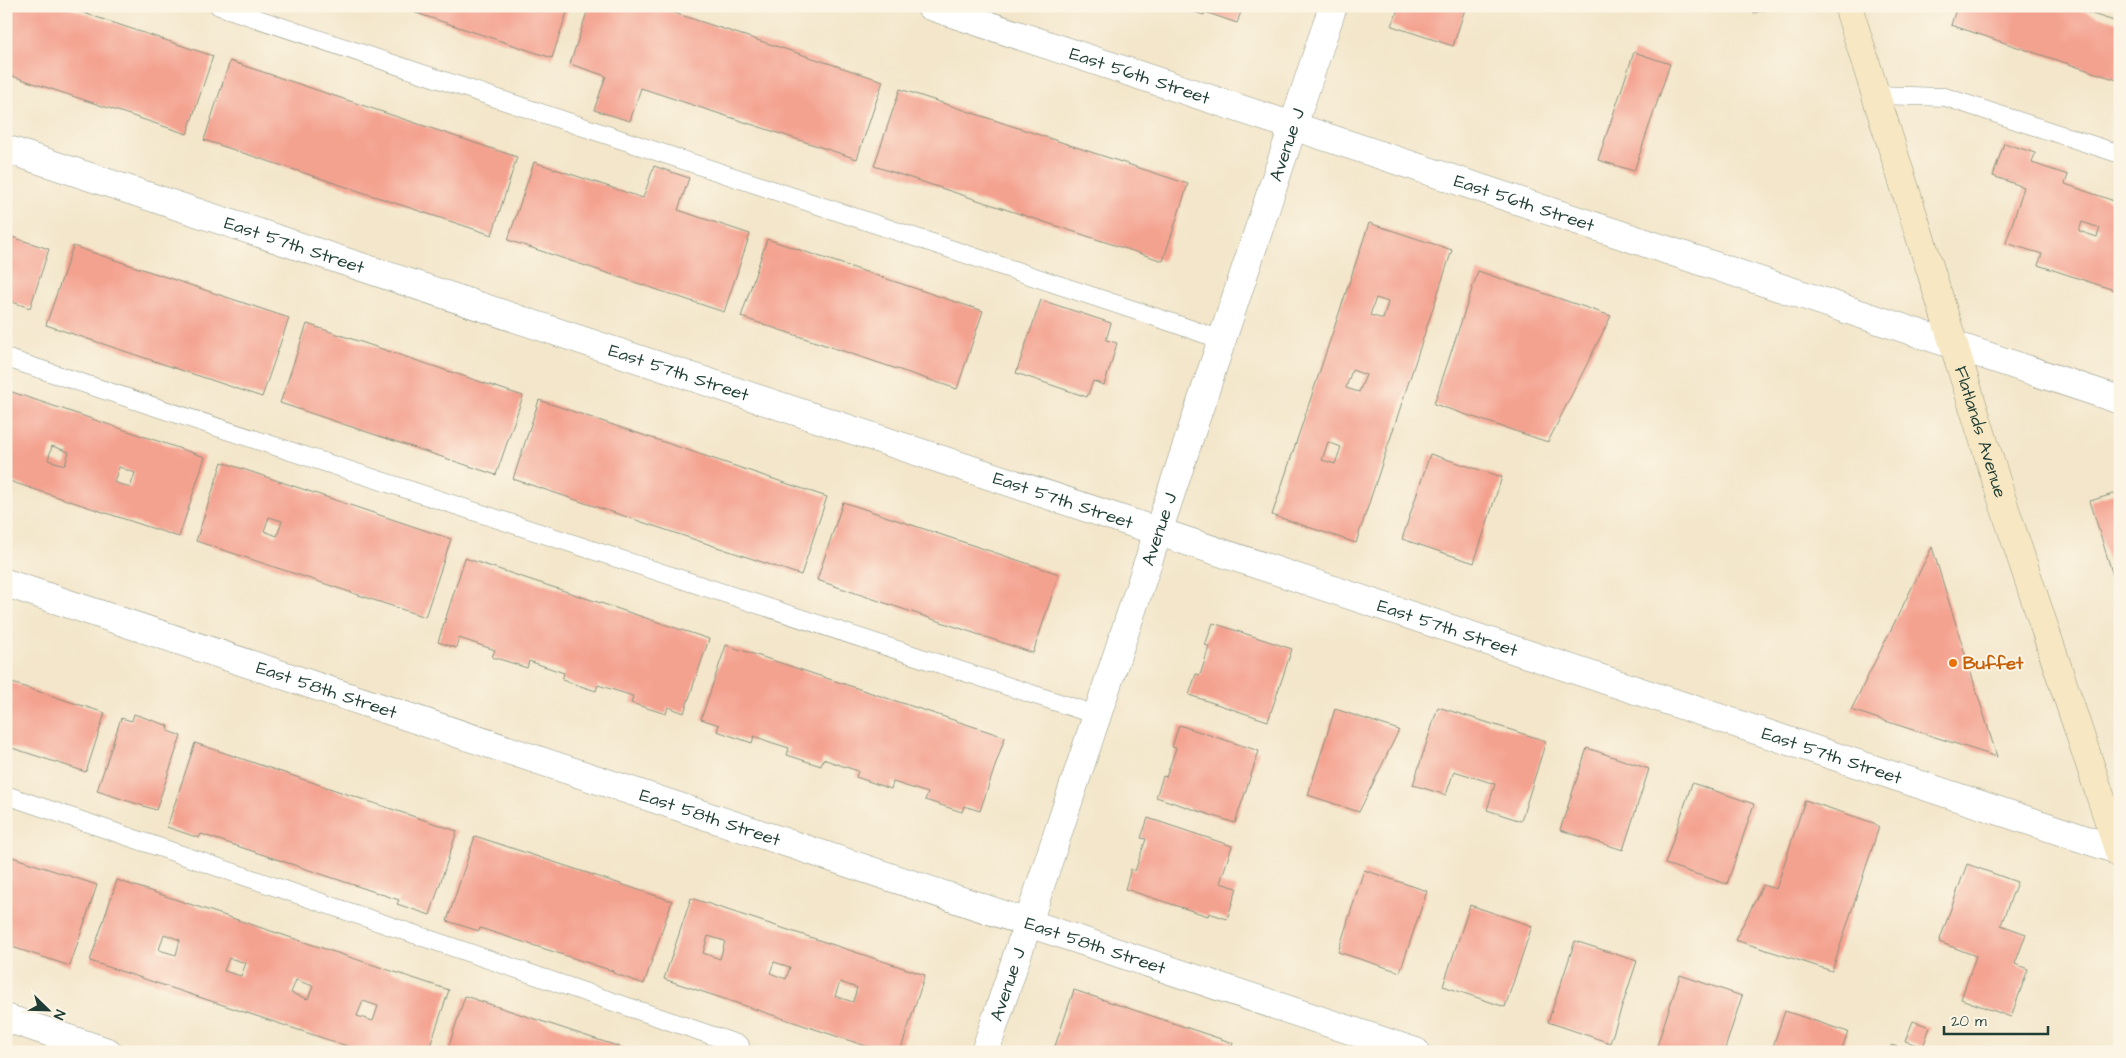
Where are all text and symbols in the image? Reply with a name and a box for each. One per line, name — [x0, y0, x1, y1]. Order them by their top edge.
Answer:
street label: East 56th Street — [1066, 41, 1214, 111]
street label: Avenue J — [1263, 105, 1311, 185]
street label: East 56th Street — [1451, 168, 1598, 238]
street label: East 57th Street — [221, 210, 369, 280]
street label: East 57th Street — [606, 338, 753, 408]
street label: Flatlands Avenue — [1949, 363, 2013, 501]
street label: East 57th Street — [990, 465, 1137, 535]
street label: Avenue J — [1135, 489, 1183, 569]
street label: East 57th Street — [1374, 593, 1522, 663]
place label: Buffet — [1963, 651, 2024, 676]
street label: East 58th Street — [253, 655, 401, 725]
marker: Buffet — [1947, 657, 1959, 669]
street label: East 57th Street — [1759, 720, 1906, 790]
street label: East 58th Street — [636, 782, 784, 852]
street label: East 58th Street — [1022, 910, 1170, 981]
street label: Avenue J — [984, 945, 1031, 1024]
north arrow — [22, 986, 72, 1036]
scale bar — [1944, 1003, 2047, 1035]
text: N — [48, 1007, 70, 1023]
text: 20 m — [1951, 1011, 1987, 1032]

